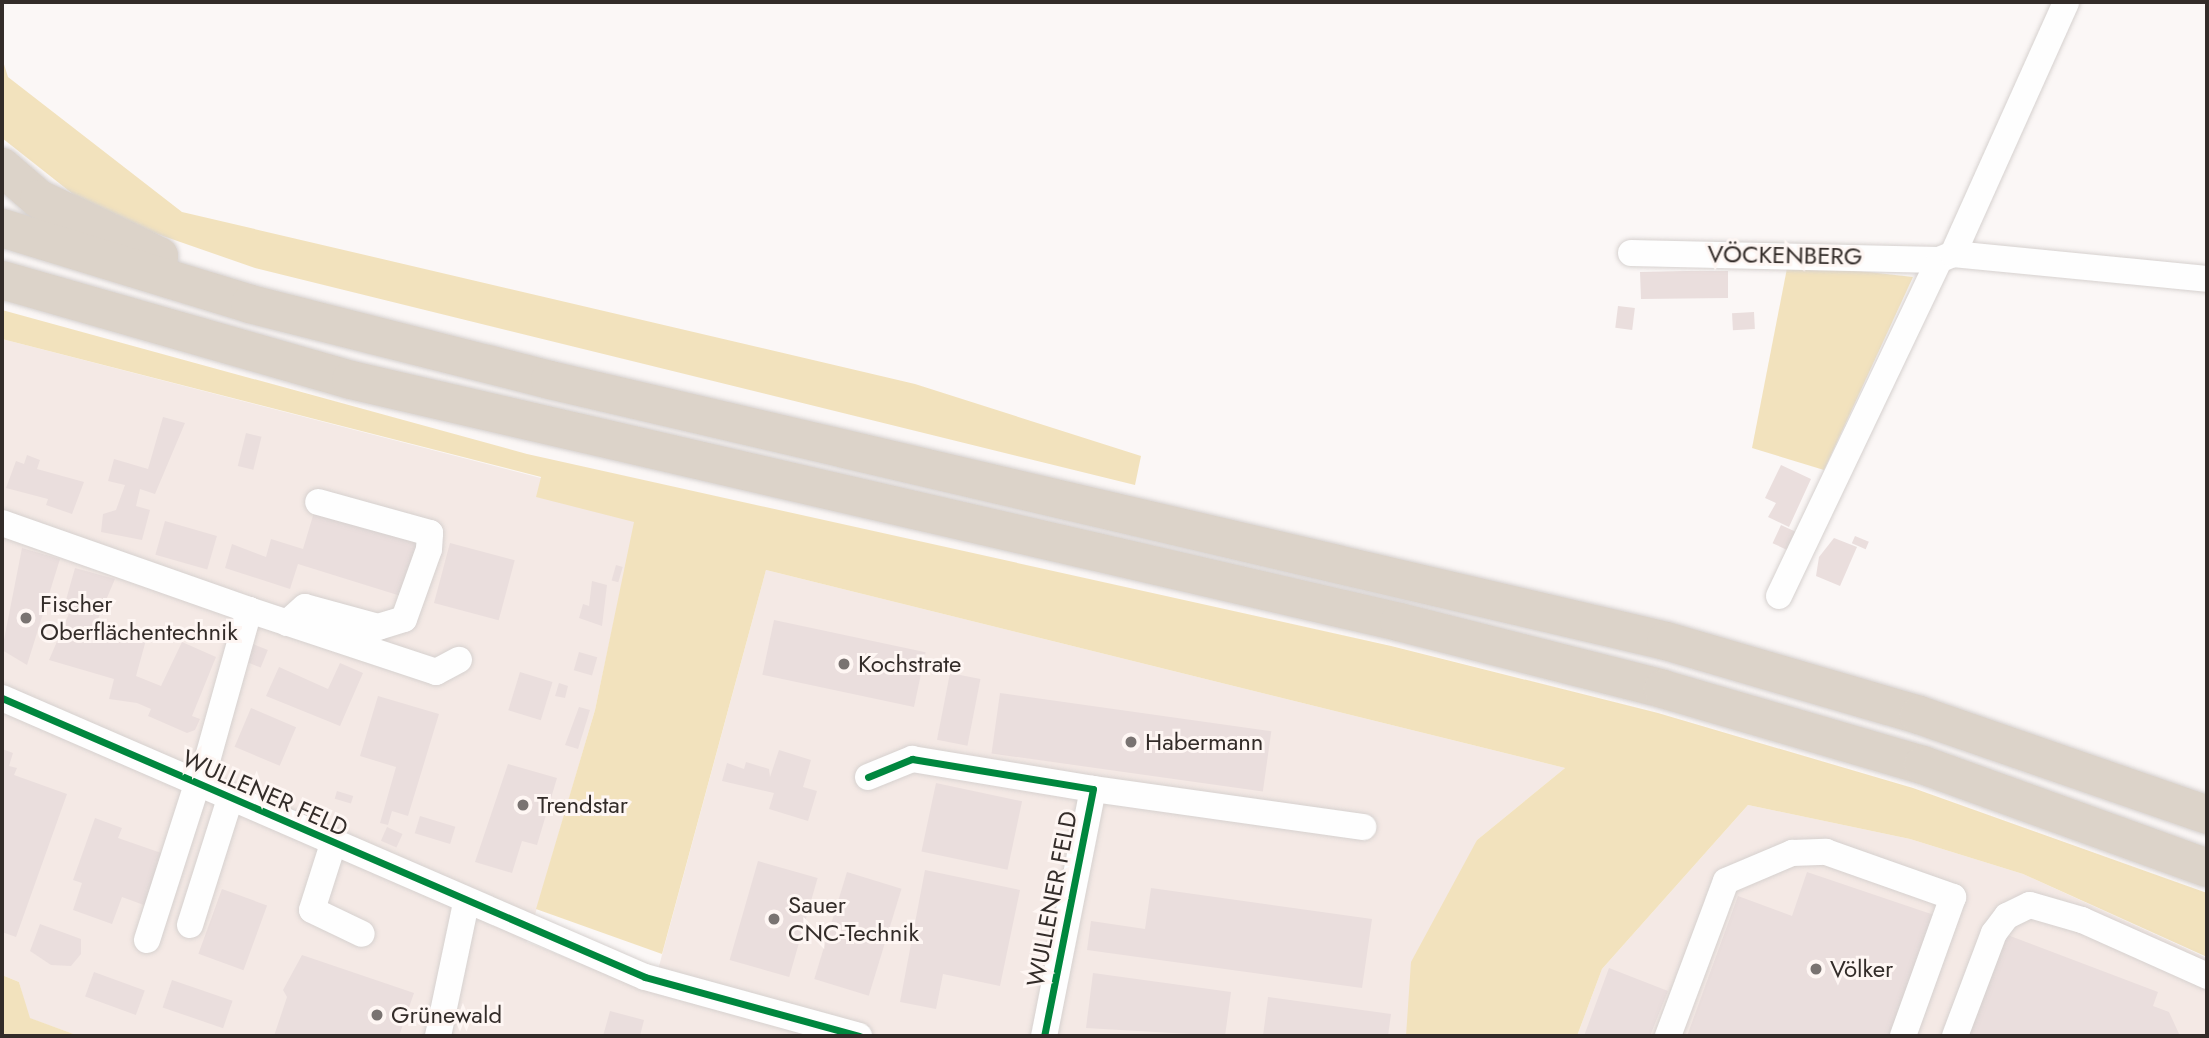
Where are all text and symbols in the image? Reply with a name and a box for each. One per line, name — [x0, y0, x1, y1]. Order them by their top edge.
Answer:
street label: VÖCKENBERG — [1707, 239, 1863, 271]
place label: Fischer Oberflächentechnik — [40, 590, 238, 646]
marker: Fischer Oberflächentechnik — [18, 610, 34, 626]
place label: Kochstrate — [858, 650, 961, 678]
marker: Kochstrate — [836, 656, 852, 672]
place label: Habermann — [1145, 728, 1263, 756]
marker: Habermann — [1123, 734, 1139, 750]
street label: WULLENER FELD — [178, 744, 352, 842]
place label: Trendstar — [537, 791, 628, 819]
marker: Trendstar — [515, 797, 531, 813]
street label: WULLENER FELD — [1021, 809, 1083, 989]
place label: Sauer CNC-Technik — [788, 891, 919, 947]
marker: Sauer CNC-Technik — [766, 911, 782, 927]
place label: Völker — [1830, 955, 1893, 983]
marker: Völker — [1808, 961, 1824, 977]
place label: Grünewald — [391, 1001, 502, 1029]
marker: Grünewald — [369, 1007, 385, 1023]

